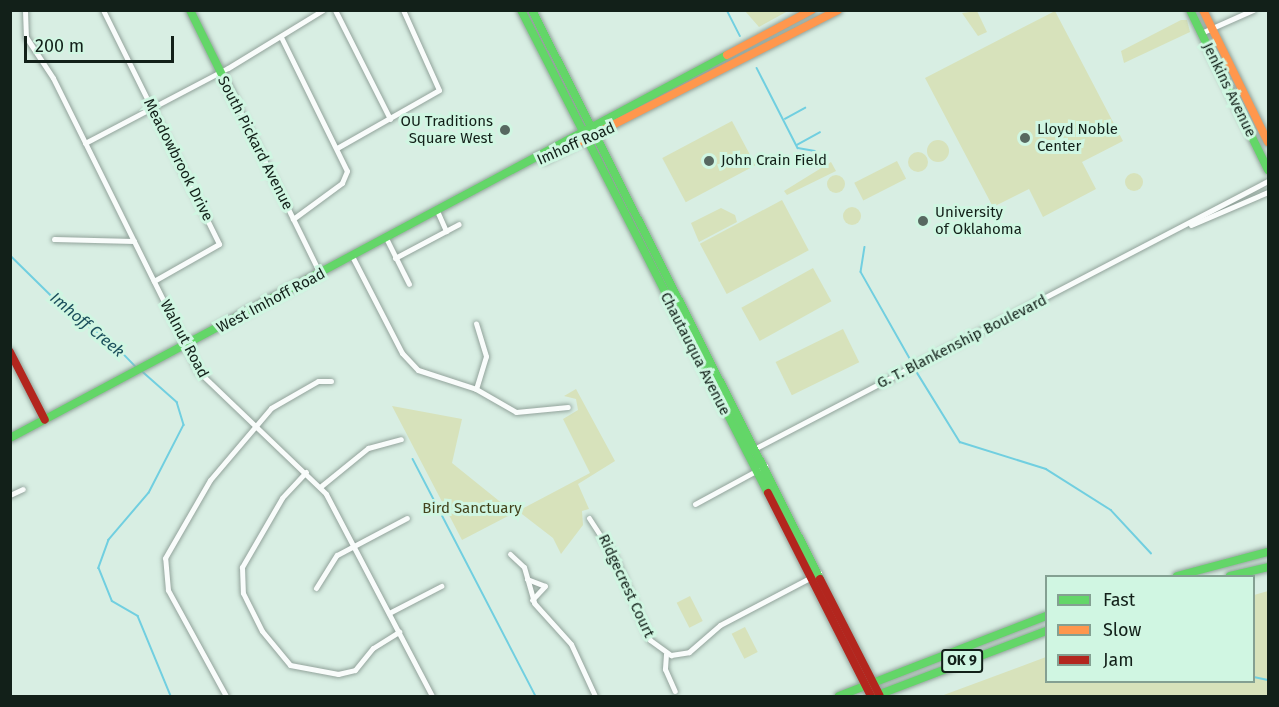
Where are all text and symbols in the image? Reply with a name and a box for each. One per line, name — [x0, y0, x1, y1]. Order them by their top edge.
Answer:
scale bar — [27, 24, 177, 62]
text: 200 m — [35, 35, 84, 57]
street label: Jenkins Avenue — [1198, 40, 1260, 140]
street label: South Pickard Avenue — [213, 73, 297, 213]
street label: Meadowbrook Drive — [139, 96, 217, 224]
place label: OU Traditions Square West — [401, 112, 493, 147]
street label: Imhoff Road — [534, 119, 618, 169]
place label: Lloyd Noble Center — [1037, 120, 1118, 155]
marker: OU Traditions Square West — [498, 123, 512, 137]
marker: Lloyd Noble Center — [1018, 131, 1032, 145]
place label: John Crain Field — [721, 152, 827, 170]
marker: John Crain Field — [702, 154, 716, 168]
place label: University of Oklahoma — [935, 203, 1022, 238]
marker: University of Oklahoma — [916, 214, 930, 228]
street label: West Imhoff Road — [214, 265, 328, 337]
water label: Imhoff Creek — [46, 288, 128, 362]
street label: Chautauqua Avenue — [656, 289, 734, 419]
street label: G. T. Blankenship Boulevard — [874, 291, 1050, 393]
street label: Walnut Road — [156, 297, 212, 381]
park label: Bird Sanctuary — [422, 500, 522, 518]
street label: Ridgecrest Court — [594, 531, 658, 641]
legend — [1045, 575, 1255, 683]
text: Fast — [1103, 589, 1135, 611]
text: Slow — [1103, 619, 1141, 641]
text: Jam — [1103, 649, 1134, 671]
road number: OK 9 — [941, 650, 983, 672]

